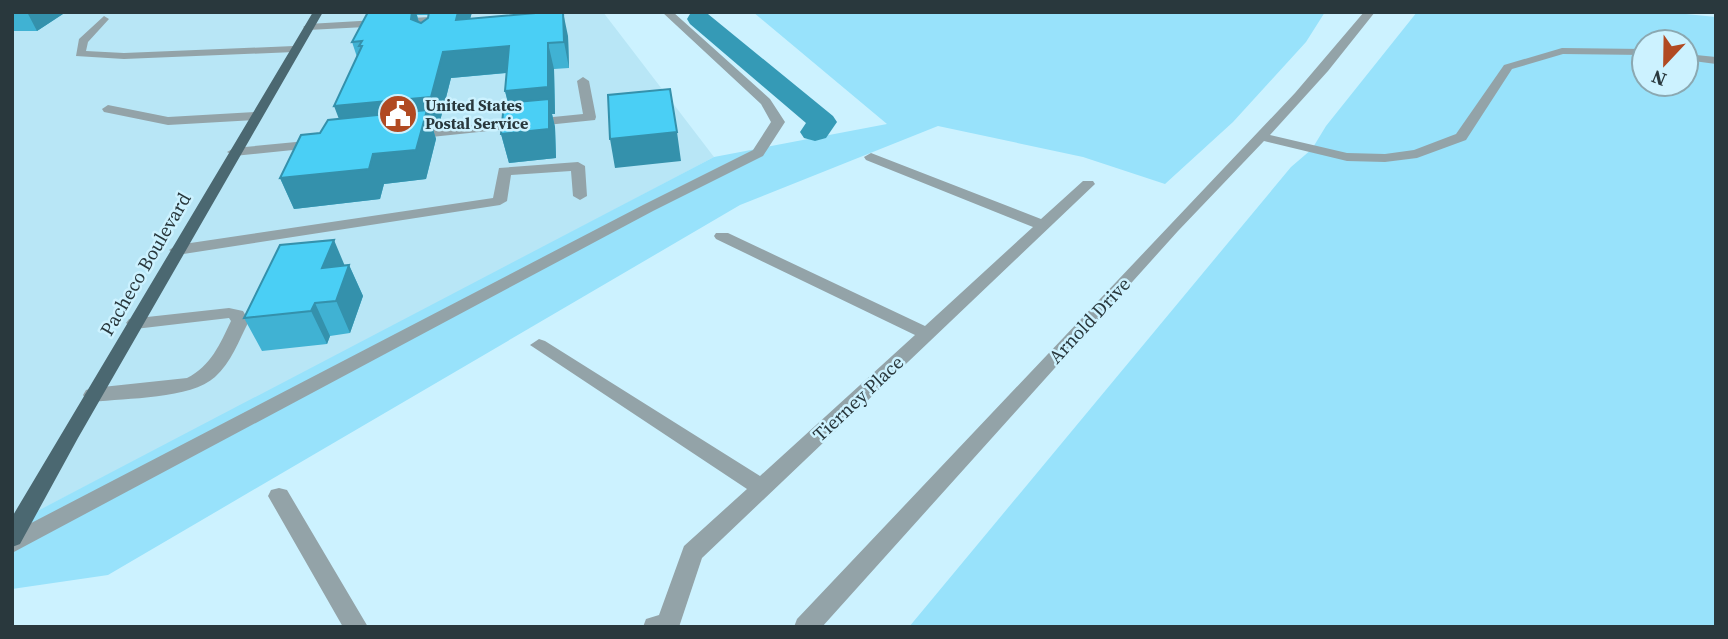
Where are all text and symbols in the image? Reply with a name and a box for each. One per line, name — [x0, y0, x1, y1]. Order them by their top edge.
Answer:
north arrow — [1630, 28, 1700, 98]
text: N — [1647, 64, 1670, 93]
public building icon: United States Postal Service — [377, 93, 419, 135]
place label: United States Postal Service — [425, 94, 528, 134]
street label: Pacheco Boulevard — [93, 188, 197, 340]
street label: Arnold Drive — [1042, 271, 1136, 369]
street label: Tierney Place — [807, 349, 909, 447]

